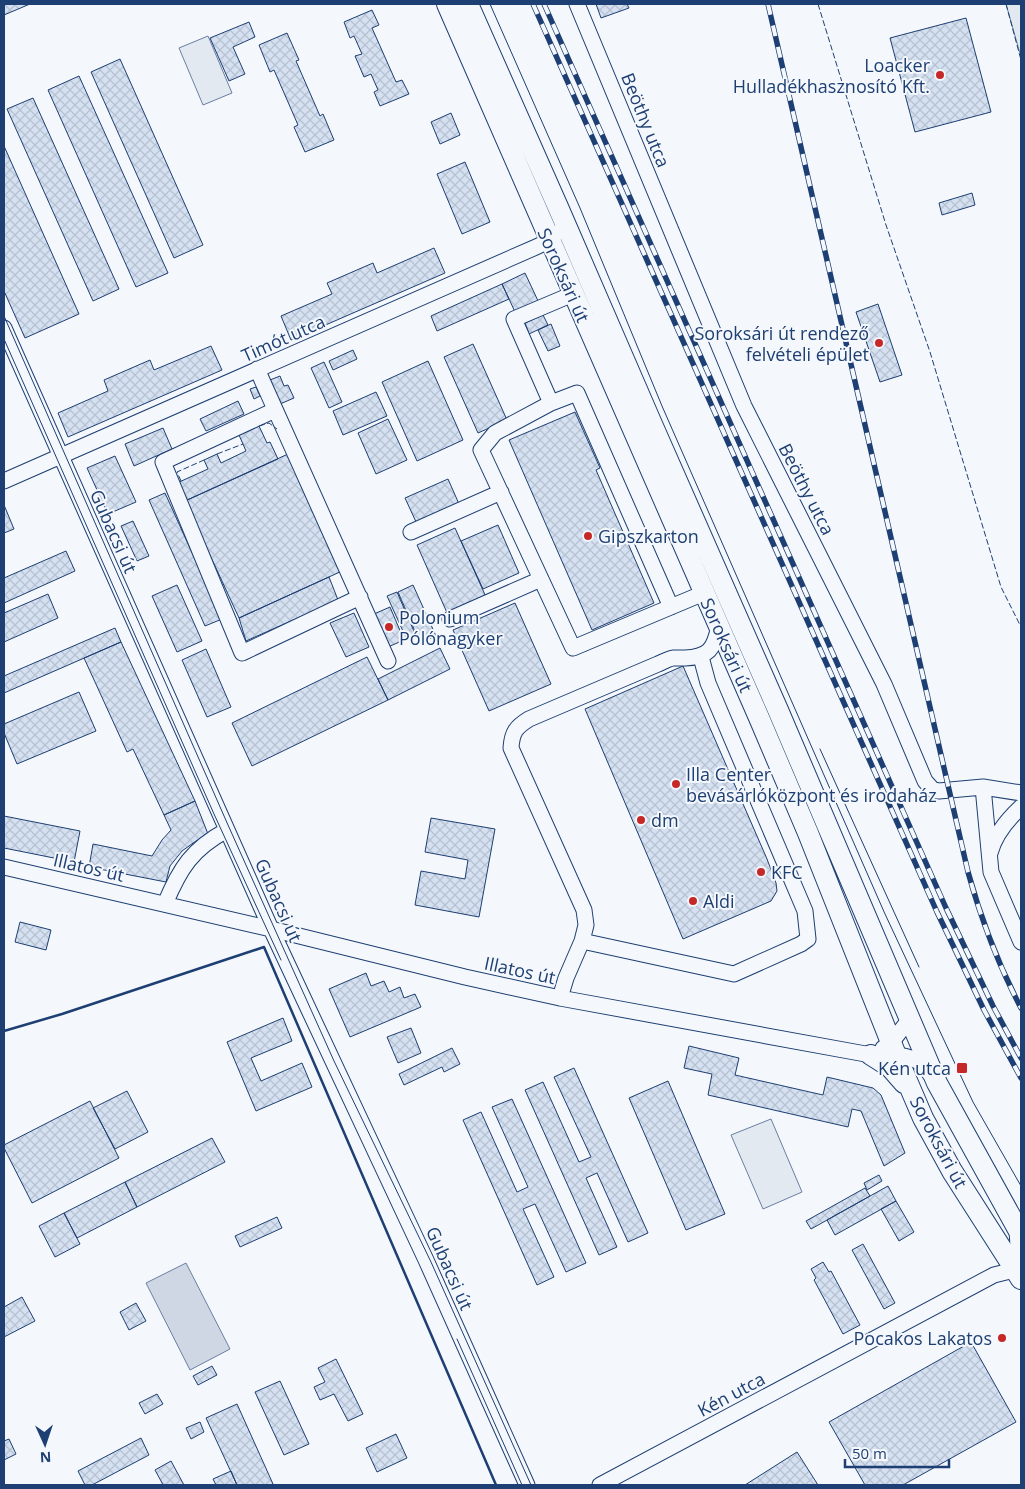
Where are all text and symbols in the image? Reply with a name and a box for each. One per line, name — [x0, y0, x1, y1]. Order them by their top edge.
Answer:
place label: Loacker Hulladékhasznosító Kft. — [733, 53, 931, 98]
street label: Beöthy utca — [616, 69, 676, 171]
marker: Loacker Hulladékhasznosító Kft. — [934, 69, 946, 81]
street label: Soroksári út — [533, 224, 595, 326]
street label: Timót utca — [237, 309, 329, 367]
place label: Soroksári út rendező felvételi épület — [694, 321, 869, 366]
marker: Soroksári út rendező felvételi épület — [873, 337, 885, 349]
street label: Beöthy utca — [774, 439, 840, 539]
street label: Gubacsi út — [85, 485, 143, 577]
place label: Gipszkarton — [598, 524, 699, 548]
marker: Gipszkarton — [582, 530, 594, 542]
street label: Soroksári út — [696, 594, 758, 696]
place label: Polonium Pólónagyker — [399, 605, 503, 650]
marker: Polonium Pólónagyker — [383, 621, 395, 633]
place label: Illa Center bevásárlóközpont és irodaház — [686, 762, 937, 807]
marker: Illa Center bevásárlóközpont és irodaház — [670, 778, 682, 790]
place label: dm — [651, 808, 679, 832]
marker: dm — [635, 814, 647, 826]
street label: Illatos út — [51, 847, 127, 887]
street label: Gubacsi út — [250, 854, 308, 946]
place label: KFC — [771, 860, 803, 884]
marker: KFC — [755, 866, 767, 878]
place label: Aldi — [703, 889, 734, 913]
marker: Aldi — [687, 895, 699, 907]
street label: Illatos út — [482, 951, 558, 989]
place label: Kén utca — [878, 1056, 951, 1080]
marker: Kén utca — [955, 1061, 969, 1075]
street label: Soroksári út — [905, 1092, 973, 1192]
street label: Gubacsi út — [421, 1222, 479, 1314]
place label: Pocakos Lakatos — [854, 1326, 992, 1350]
marker: Pocakos Lakatos — [996, 1332, 1008, 1344]
street label: Kén utca — [693, 1366, 769, 1422]
north arrow — [20, 1419, 70, 1469]
scale bar — [845, 1436, 949, 1468]
text: 50 m — [852, 1443, 887, 1463]
text: N — [40, 1448, 52, 1467]

